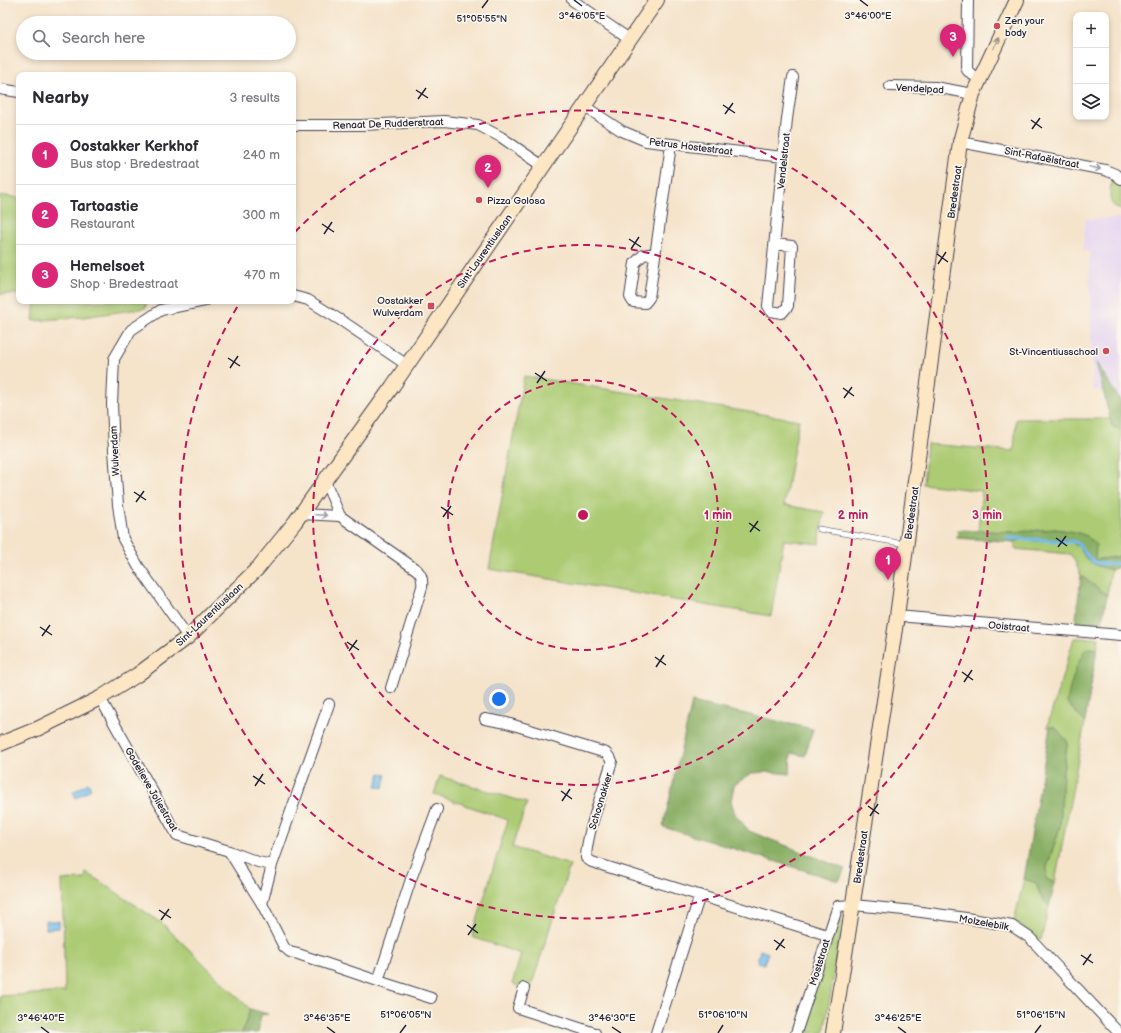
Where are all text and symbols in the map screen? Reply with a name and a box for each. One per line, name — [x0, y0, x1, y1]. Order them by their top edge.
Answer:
text: 3°46'05"E — [559, 10, 606, 22]
text: 3°46'00"E — [844, 10, 892, 22]
map controls — [1073, 12, 1109, 120]
button: + — [1073, 12, 1109, 48]
text: 51°05'55"N — [457, 13, 507, 25]
place label: Zen your body — [1004, 15, 1044, 39]
search box — [16, 16, 296, 60]
marker: Zen your body — [992, 21, 1002, 31]
pin: 3 — [940, 24, 966, 57]
icon: search — [30, 27, 52, 49]
text: Search here — [62, 29, 145, 48]
one-way arrow — [993, 37, 1000, 49]
button: − — [1073, 48, 1109, 84]
street label: Vendelpad — [896, 82, 945, 96]
button: layers — [1073, 84, 1109, 120]
text: Nearby — [32, 88, 89, 108]
text: 3 results — [229, 90, 280, 106]
street label: Renaat De Rudderstraat — [332, 116, 444, 132]
street label: Vendelstraat — [775, 132, 793, 190]
street label: Petrus Hostestraat — [648, 136, 733, 158]
text: Oostakker Kerkhof — [70, 137, 199, 156]
street label: Sint-Rafaëlstraat — [1003, 145, 1080, 171]
text: 1 — [42, 147, 48, 163]
text: 240 m — [243, 147, 280, 163]
pin: 2 — [475, 155, 501, 188]
text: Bus stop · Bredestraat — [70, 156, 199, 172]
one-way arrow — [1088, 164, 1101, 172]
street label: Bredestraat — [945, 165, 965, 220]
marker: Pizza Golosa — [474, 195, 484, 205]
place label: Pizza Golosa — [487, 195, 545, 207]
text: Tartoastie — [70, 197, 138, 216]
text: 2 — [41, 207, 49, 223]
text: 300 m — [242, 207, 280, 223]
street label: Sint-Laurentiuslaan — [455, 212, 515, 291]
text: Restaurant — [70, 216, 135, 232]
text: Hemelsoet — [70, 257, 144, 276]
text: 3 — [41, 267, 49, 283]
text: 470 m — [244, 267, 280, 283]
text: Shop · Bredestraat — [70, 276, 178, 292]
place label: Oostakker Wulverdam — [373, 295, 423, 319]
marker: Oostakker Wulverdam — [426, 301, 436, 311]
place label: St-Vincentiusschool — [1009, 346, 1098, 358]
marker: St-Vincentiusschool — [1101, 346, 1111, 356]
street label: Wulverdam — [108, 425, 122, 476]
street label: Bredestraat — [902, 486, 922, 541]
centre of rings — [576, 508, 590, 522]
text: 1 min — [704, 508, 732, 523]
text: 2 min — [838, 508, 868, 523]
text: 3 min — [972, 508, 1002, 523]
one-way arrow — [314, 511, 327, 518]
pin: 1 — [875, 547, 901, 580]
street label: Sint-Laurentiuslaan — [174, 580, 246, 649]
street label: Ooistraat — [988, 619, 1030, 635]
your location — [489, 689, 509, 709]
street label: Godelieve Joliestraat — [122, 745, 180, 834]
street label: Schoonakker — [587, 771, 615, 831]
street label: Bredestraat — [851, 830, 871, 885]
street label: Molzelebilk — [958, 913, 1010, 933]
street label: Moststraat — [807, 938, 833, 987]
text: 51°06'05"N — [380, 1009, 432, 1021]
text: 51°06'10"N — [698, 1009, 748, 1021]
text: 51°06'15"N — [1016, 1009, 1066, 1021]
text: 3°46'40"E — [17, 1012, 65, 1024]
text: 3°46'35"E — [303, 1012, 351, 1024]
text: 3°46'30"E — [588, 1012, 636, 1024]
text: 3°46'25"E — [875, 1012, 922, 1024]

